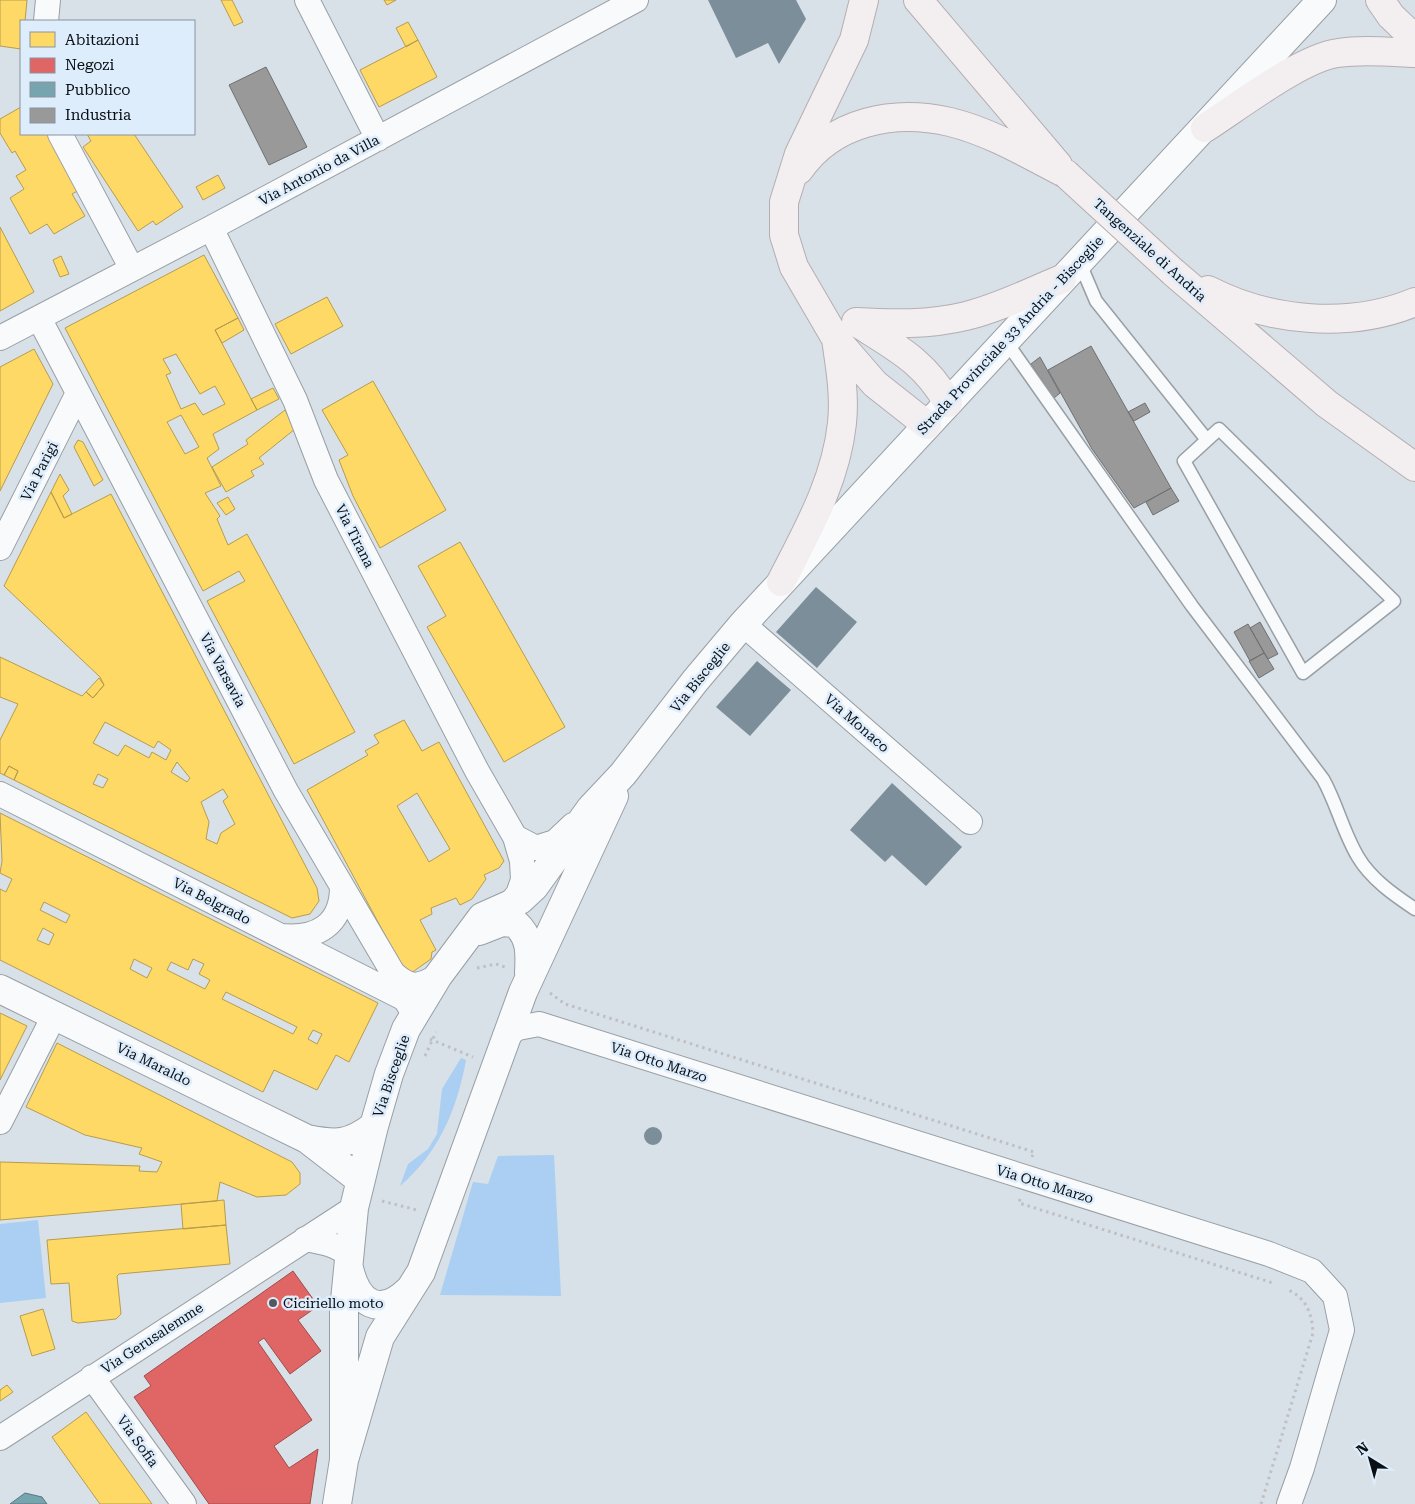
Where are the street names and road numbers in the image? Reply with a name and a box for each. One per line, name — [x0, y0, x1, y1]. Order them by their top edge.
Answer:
street label: Via Antonio da Villa — [256, 131, 382, 209]
street label: Tangenziale di Andria — [1090, 195, 1210, 305]
street label: Strada Provinciale 33 Andria - Bisceglie — [914, 232, 1107, 438]
street label: Via Parigi — [17, 438, 61, 503]
street label: Via Tirana — [332, 502, 378, 571]
street label: Via Varsavia — [197, 630, 249, 710]
street label: Via Bisceglie — [667, 638, 733, 715]
street label: Via Monaco — [822, 691, 892, 755]
street label: Via Belgrado — [170, 875, 254, 927]
street label: Via Bisceglie — [369, 1033, 413, 1119]
street label: Via Maraldo — [114, 1039, 194, 1089]
street label: Via Otto Marzo — [609, 1039, 709, 1085]
street label: Via Otto Marzo — [994, 1162, 1096, 1206]
street label: Via Gerusalemme — [98, 1299, 206, 1377]
street label: Via Sofia — [114, 1412, 162, 1470]

